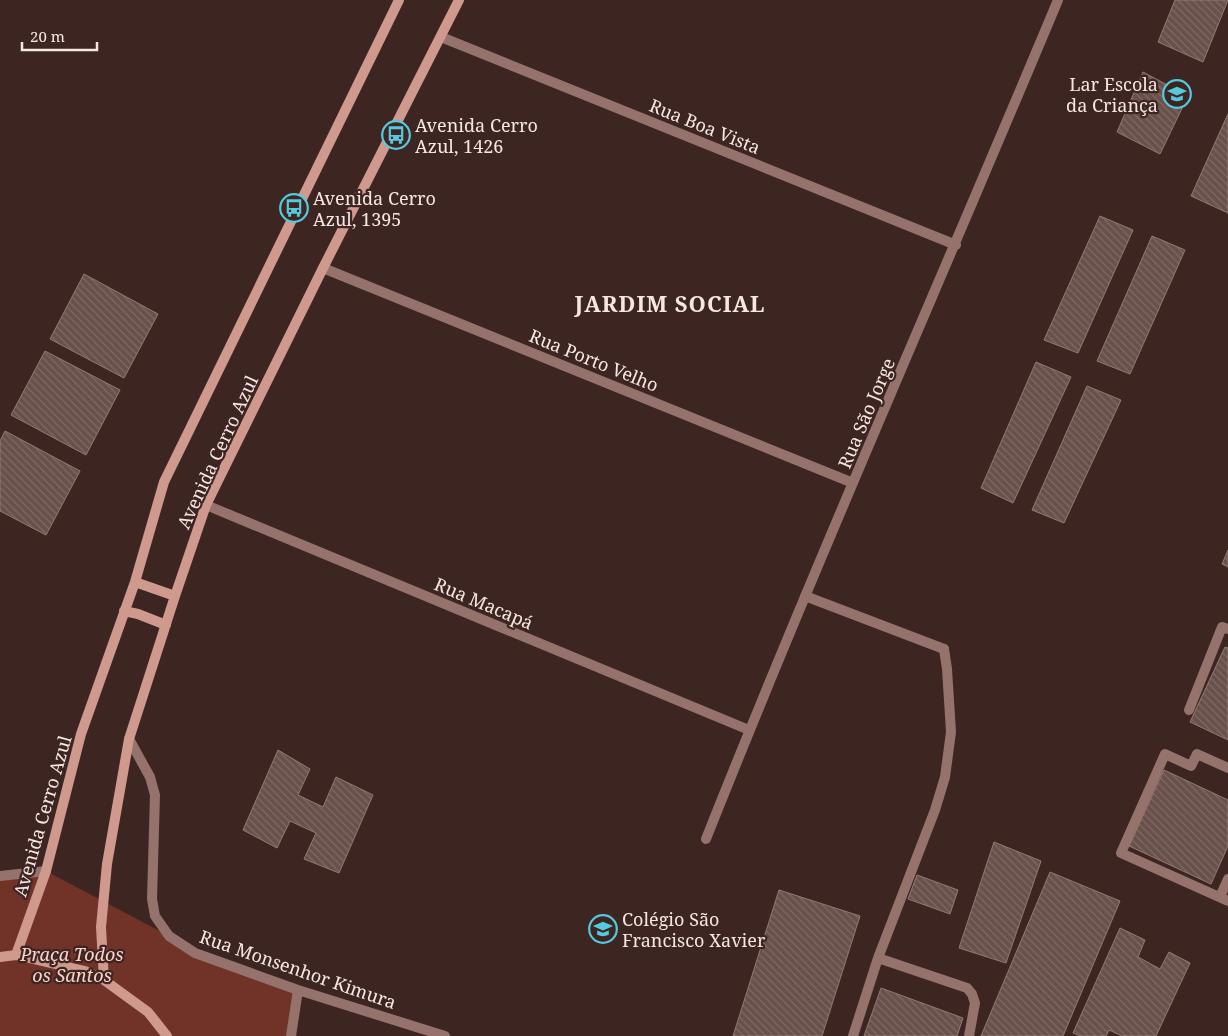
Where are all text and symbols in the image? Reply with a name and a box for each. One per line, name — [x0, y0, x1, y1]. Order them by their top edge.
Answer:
scale bar — [22, 20, 98, 52]
text: 20 m — [30, 26, 65, 46]
place label: Lar Escola da Criança — [1066, 72, 1158, 117]
school or university icon: Lar Escola da Criança — [1162, 79, 1192, 109]
street label: Rua Boa Vista — [646, 93, 764, 159]
place label: Avenida Cerro Azul, 1426 — [415, 113, 538, 158]
bus stop icon: Avenida Cerro Azul, 1426 — [381, 120, 411, 150]
place label: Avenida Cerro Azul, 1395 — [313, 186, 436, 231]
bus stop icon: Avenida Cerro Azul, 1395 — [279, 193, 309, 223]
district label: JARDIM SOCIAL — [574, 288, 765, 318]
street label: Rua Porto Velho — [526, 323, 662, 397]
street label: Rua São Jorge — [832, 354, 900, 472]
street label: Avenida Cerro Azul — [171, 371, 263, 533]
street label: Rua Macapá — [431, 571, 537, 635]
street label: Avenida Cerro Azul — [8, 732, 77, 899]
place label: Colégio São Francisco Xavier — [622, 907, 766, 952]
school or university icon: Colégio São Francisco Xavier — [588, 914, 618, 944]
street label: Rua Monsenhor Kimura — [197, 924, 399, 1014]
park label: Praça Todos os Santos — [19, 942, 124, 987]

